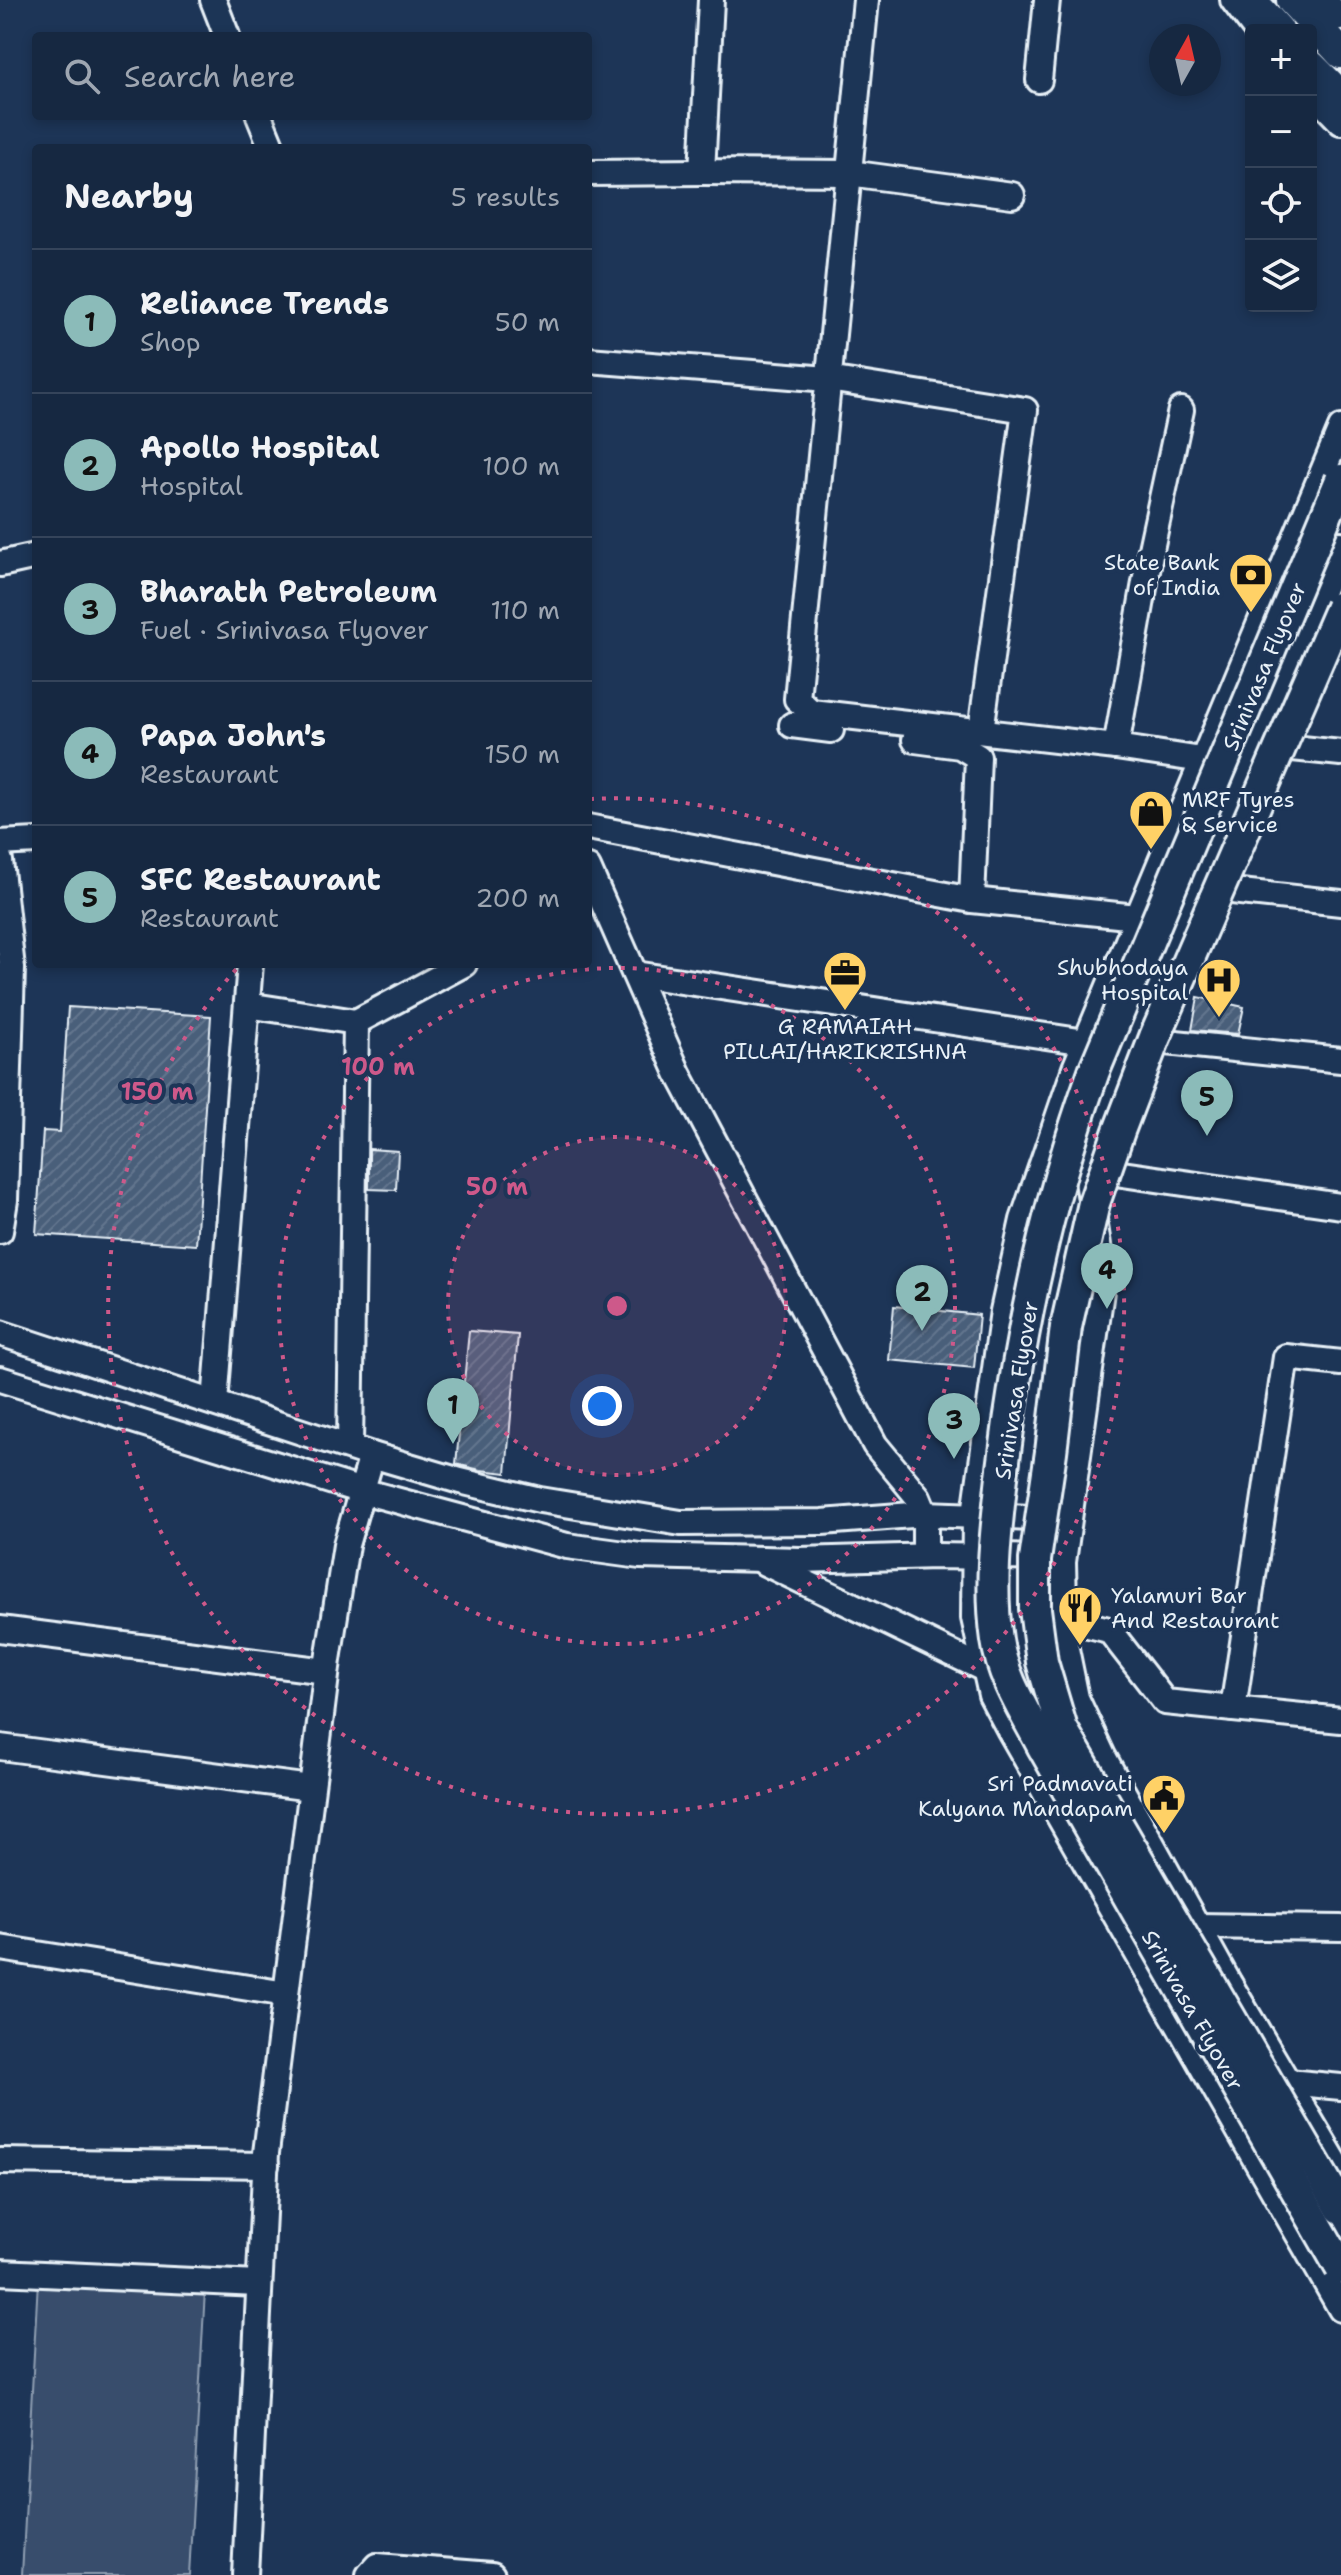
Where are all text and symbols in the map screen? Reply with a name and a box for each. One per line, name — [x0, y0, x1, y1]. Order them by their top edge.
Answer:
north arrow — [1149, 24, 1221, 96]
map controls — [1245, 24, 1317, 312]
button: + — [1245, 24, 1317, 96]
search box — [32, 32, 592, 120]
icon: search — [60, 54, 104, 98]
text: Search here — [124, 56, 295, 97]
button: − — [1245, 96, 1317, 168]
button: locate — [1245, 168, 1317, 240]
text: Nearby — [64, 173, 194, 219]
text: 5 results — [451, 179, 560, 214]
button: layers — [1245, 240, 1317, 312]
text: Reliance Trends — [140, 283, 389, 324]
text: 1 — [84, 304, 96, 339]
text: 50 m — [495, 304, 560, 339]
text: Shop — [140, 324, 201, 359]
text: Apollo Hospital — [140, 427, 380, 468]
text: 2 — [81, 448, 99, 483]
text: 100 m — [482, 448, 560, 483]
text: Hospital — [140, 468, 243, 503]
place label: State Bank of India — [1104, 548, 1220, 602]
bank icon: State Bank of India — [1227, 551, 1275, 614]
text: Bharath Petroleum — [140, 571, 437, 612]
street label: Srinivasa Flyover — [1216, 577, 1313, 755]
text: 3 — [81, 592, 99, 627]
text: 110 m — [490, 592, 560, 627]
text: Fuel · Srinivasa Flyover — [140, 612, 429, 647]
text: Papa John's — [140, 715, 326, 756]
text: 4 — [81, 736, 99, 771]
text: 150 m — [484, 736, 560, 771]
text: Restaurant — [140, 756, 279, 791]
place label: MRF Tyres & Service — [1182, 785, 1295, 839]
shop icon: MRF Tyres & Service — [1127, 788, 1175, 851]
text: SFC Restaurant — [140, 859, 381, 900]
text: 5 — [82, 880, 98, 915]
text: 200 m — [475, 880, 560, 915]
text: Restaurant — [140, 900, 279, 935]
office icon: G RAMAIAH PILLAI/HARIKRISHNA — [821, 949, 869, 1012]
place label: Shubhodaya Hospital — [1057, 953, 1188, 1007]
hospital icon: Shubhodaya Hospital — [1195, 956, 1243, 1019]
place label: G RAMAIAH PILLAI/HARIKRISHNA — [723, 1012, 967, 1066]
text: 100 m — [341, 1051, 415, 1083]
pin: 5 — [1181, 1070, 1233, 1136]
text: 150 m — [121, 1076, 193, 1108]
text: 50 m — [466, 1171, 528, 1203]
pin: 4 — [1081, 1243, 1133, 1309]
pin: 2 — [896, 1265, 948, 1331]
centre of rings — [603, 1292, 631, 1320]
street label: Srinivasa Flyover — [988, 1299, 1045, 1482]
pin: 1 — [427, 1378, 479, 1444]
your location — [582, 1386, 622, 1426]
pin: 3 — [928, 1393, 980, 1459]
place label: Yalamuri Bar And Restaurant — [1111, 1581, 1280, 1635]
restaurant icon: Yalamuri Bar And Restaurant — [1056, 1584, 1104, 1647]
place label: Sri Padmavati Kalyana Mandapam — [918, 1769, 1133, 1823]
public building icon: Sri Padmavati Kalyana Mandapam — [1140, 1772, 1188, 1835]
street label: Srinivasa Flyover — [1135, 1925, 1250, 2096]

